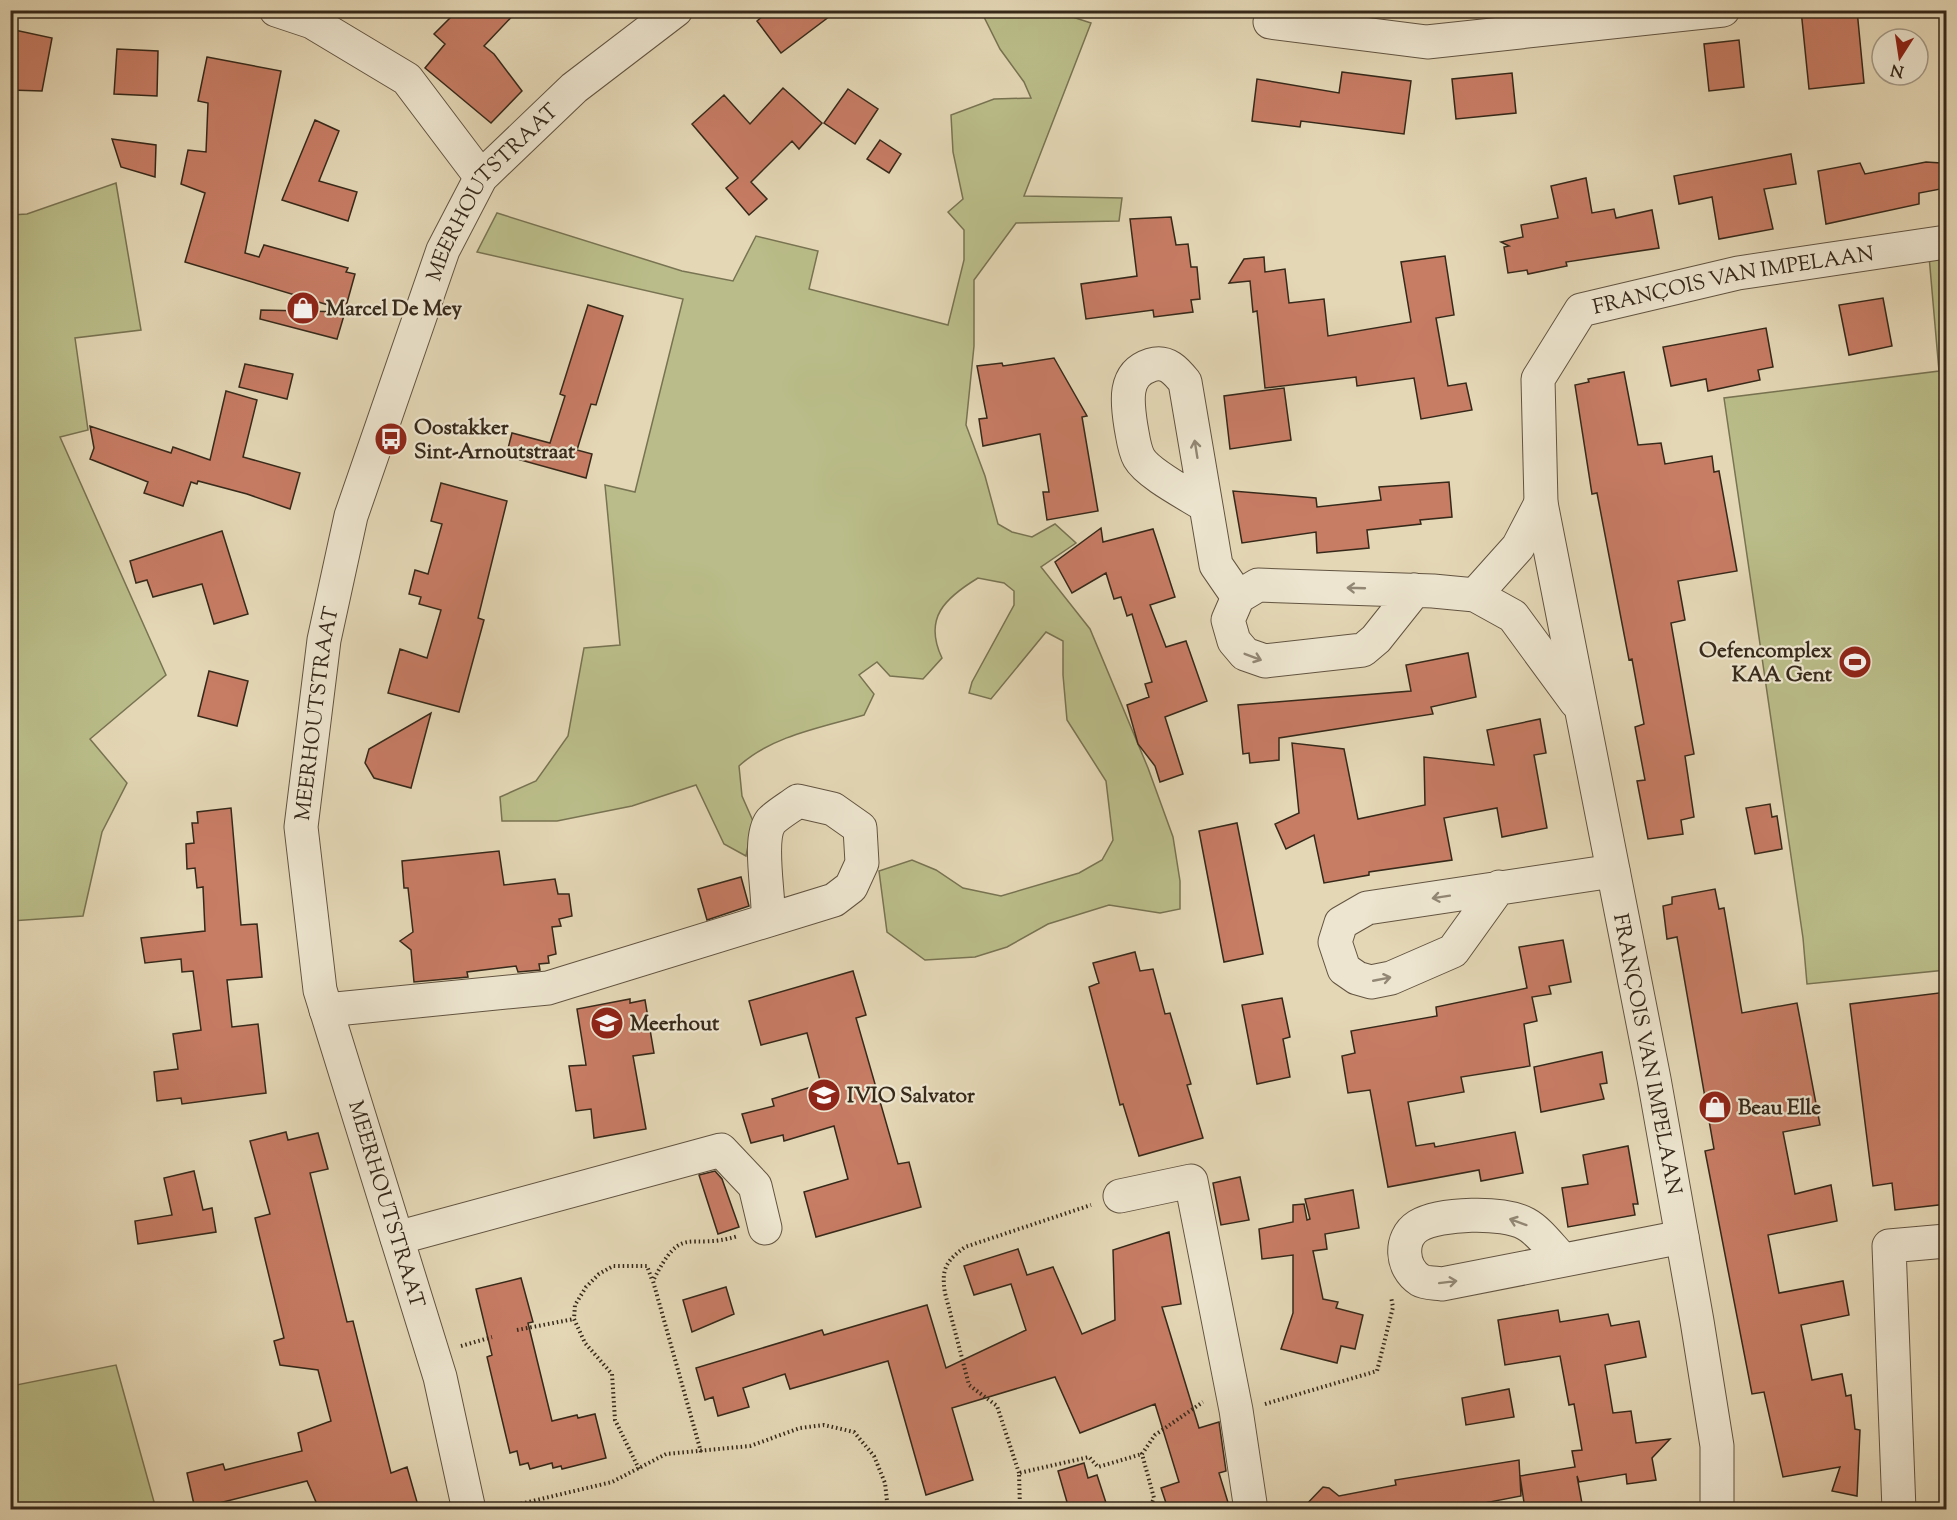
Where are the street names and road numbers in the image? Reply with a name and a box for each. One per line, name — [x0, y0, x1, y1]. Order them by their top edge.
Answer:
street label: MEERHOUTSTRAAT — [420, 97, 566, 286]
street label: FRANÇOIS VAN IMPELAAN — [1590, 240, 1876, 324]
street label: MEERHOUTSTRAAT — [289, 604, 348, 822]
street label: FRANÇOIS VAN IMPELAAN — [1604, 911, 1688, 1198]
street label: MEERHOUTSTRAAT — [339, 1097, 431, 1312]

